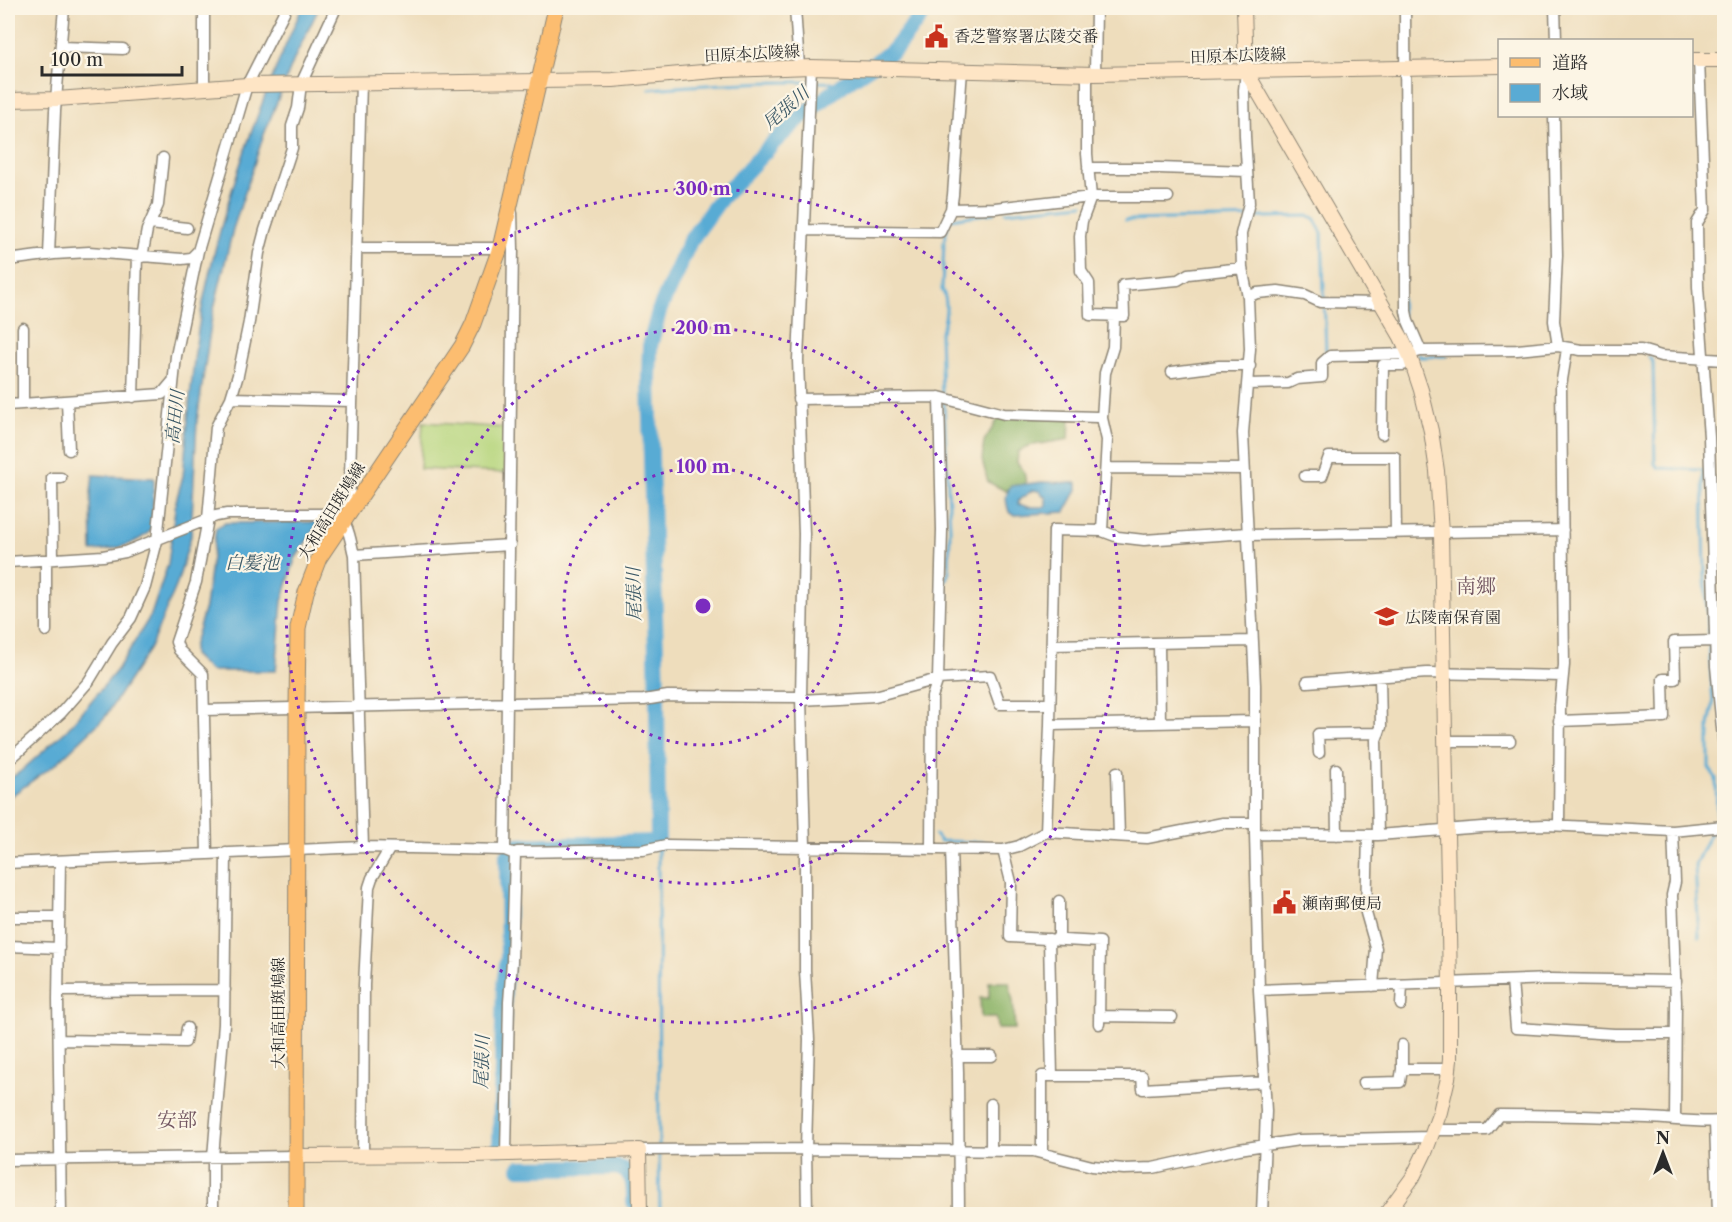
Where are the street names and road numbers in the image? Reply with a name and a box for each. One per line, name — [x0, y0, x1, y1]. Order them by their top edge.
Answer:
street label: 田原本広陵線 — [704, 41, 800, 65]
street label: 田原本広陵線 — [1190, 43, 1286, 67]
street label: 大和高田斑鳩線 — [293, 458, 369, 564]
street label: 大和高田斑鳩線 — [268, 957, 288, 1069]

